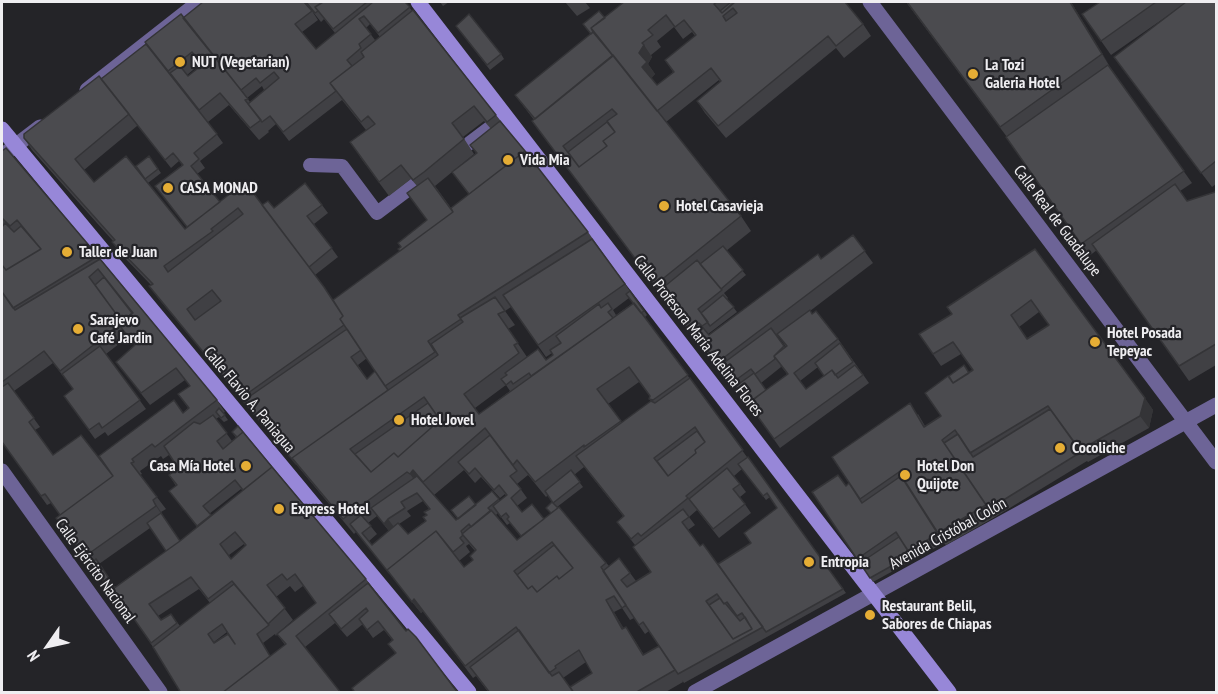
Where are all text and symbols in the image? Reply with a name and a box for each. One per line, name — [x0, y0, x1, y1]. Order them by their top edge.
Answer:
place label: NUT (Vegetarian) — [192, 52, 290, 72]
marker: NUT (Vegetarian) — [173, 55, 187, 69]
place label: La Tozi Galeria Hotel — [985, 55, 1060, 93]
marker: La Tozi Galeria Hotel — [966, 67, 980, 81]
place label: Vida Mia — [520, 150, 569, 170]
marker: Vida Mia — [501, 153, 515, 167]
street label: Calle Real de Guadalupe — [1009, 162, 1105, 280]
place label: CASA MONAD — [180, 178, 258, 198]
marker: CASA MONAD — [161, 181, 175, 195]
place label: Hotel Casavieja — [676, 196, 763, 216]
marker: Hotel Casavieja — [657, 199, 671, 213]
place label: Taller de Juan — [79, 242, 157, 262]
marker: Taller de Juan — [60, 245, 74, 259]
street label: Calle Profesora María Adelina Flores — [629, 252, 767, 420]
place label: Sarajevo Café Jardin — [90, 310, 152, 348]
marker: Sarajevo Café Jardin — [71, 322, 85, 336]
place label: Hotel Posada Tepeyac — [1107, 323, 1182, 361]
marker: Hotel Posada Tepeyac — [1088, 335, 1102, 349]
street label: Calle Flavio A. Paniagua — [199, 343, 299, 457]
place label: Hotel Jovel — [411, 410, 474, 430]
marker: Hotel Jovel — [392, 413, 406, 427]
place label: Cocoliche — [1072, 438, 1126, 458]
marker: Cocoliche — [1053, 441, 1067, 455]
place label: Casa Mía Hotel — [150, 456, 234, 476]
place label: Hotel Don Quijote — [917, 456, 974, 494]
marker: Casa Mía Hotel — [239, 459, 253, 473]
marker: Hotel Don Quijote — [898, 468, 912, 482]
street label: Avenida Cristóbal Colón — [886, 494, 1010, 574]
place label: Express Hotel — [291, 499, 369, 519]
marker: Express Hotel — [272, 502, 286, 516]
street label: Calle Ejército Nacional — [51, 515, 139, 627]
place label: Entropia — [821, 552, 869, 572]
marker: Entropia — [802, 555, 816, 569]
place label: Restaurant Belil, Sabores de Chiapas — [882, 596, 992, 634]
marker: Restaurant Belil, Sabores de Chiapas — [863, 608, 877, 622]
north arrow — [18, 616, 78, 676]
text: N — [22, 647, 44, 665]

